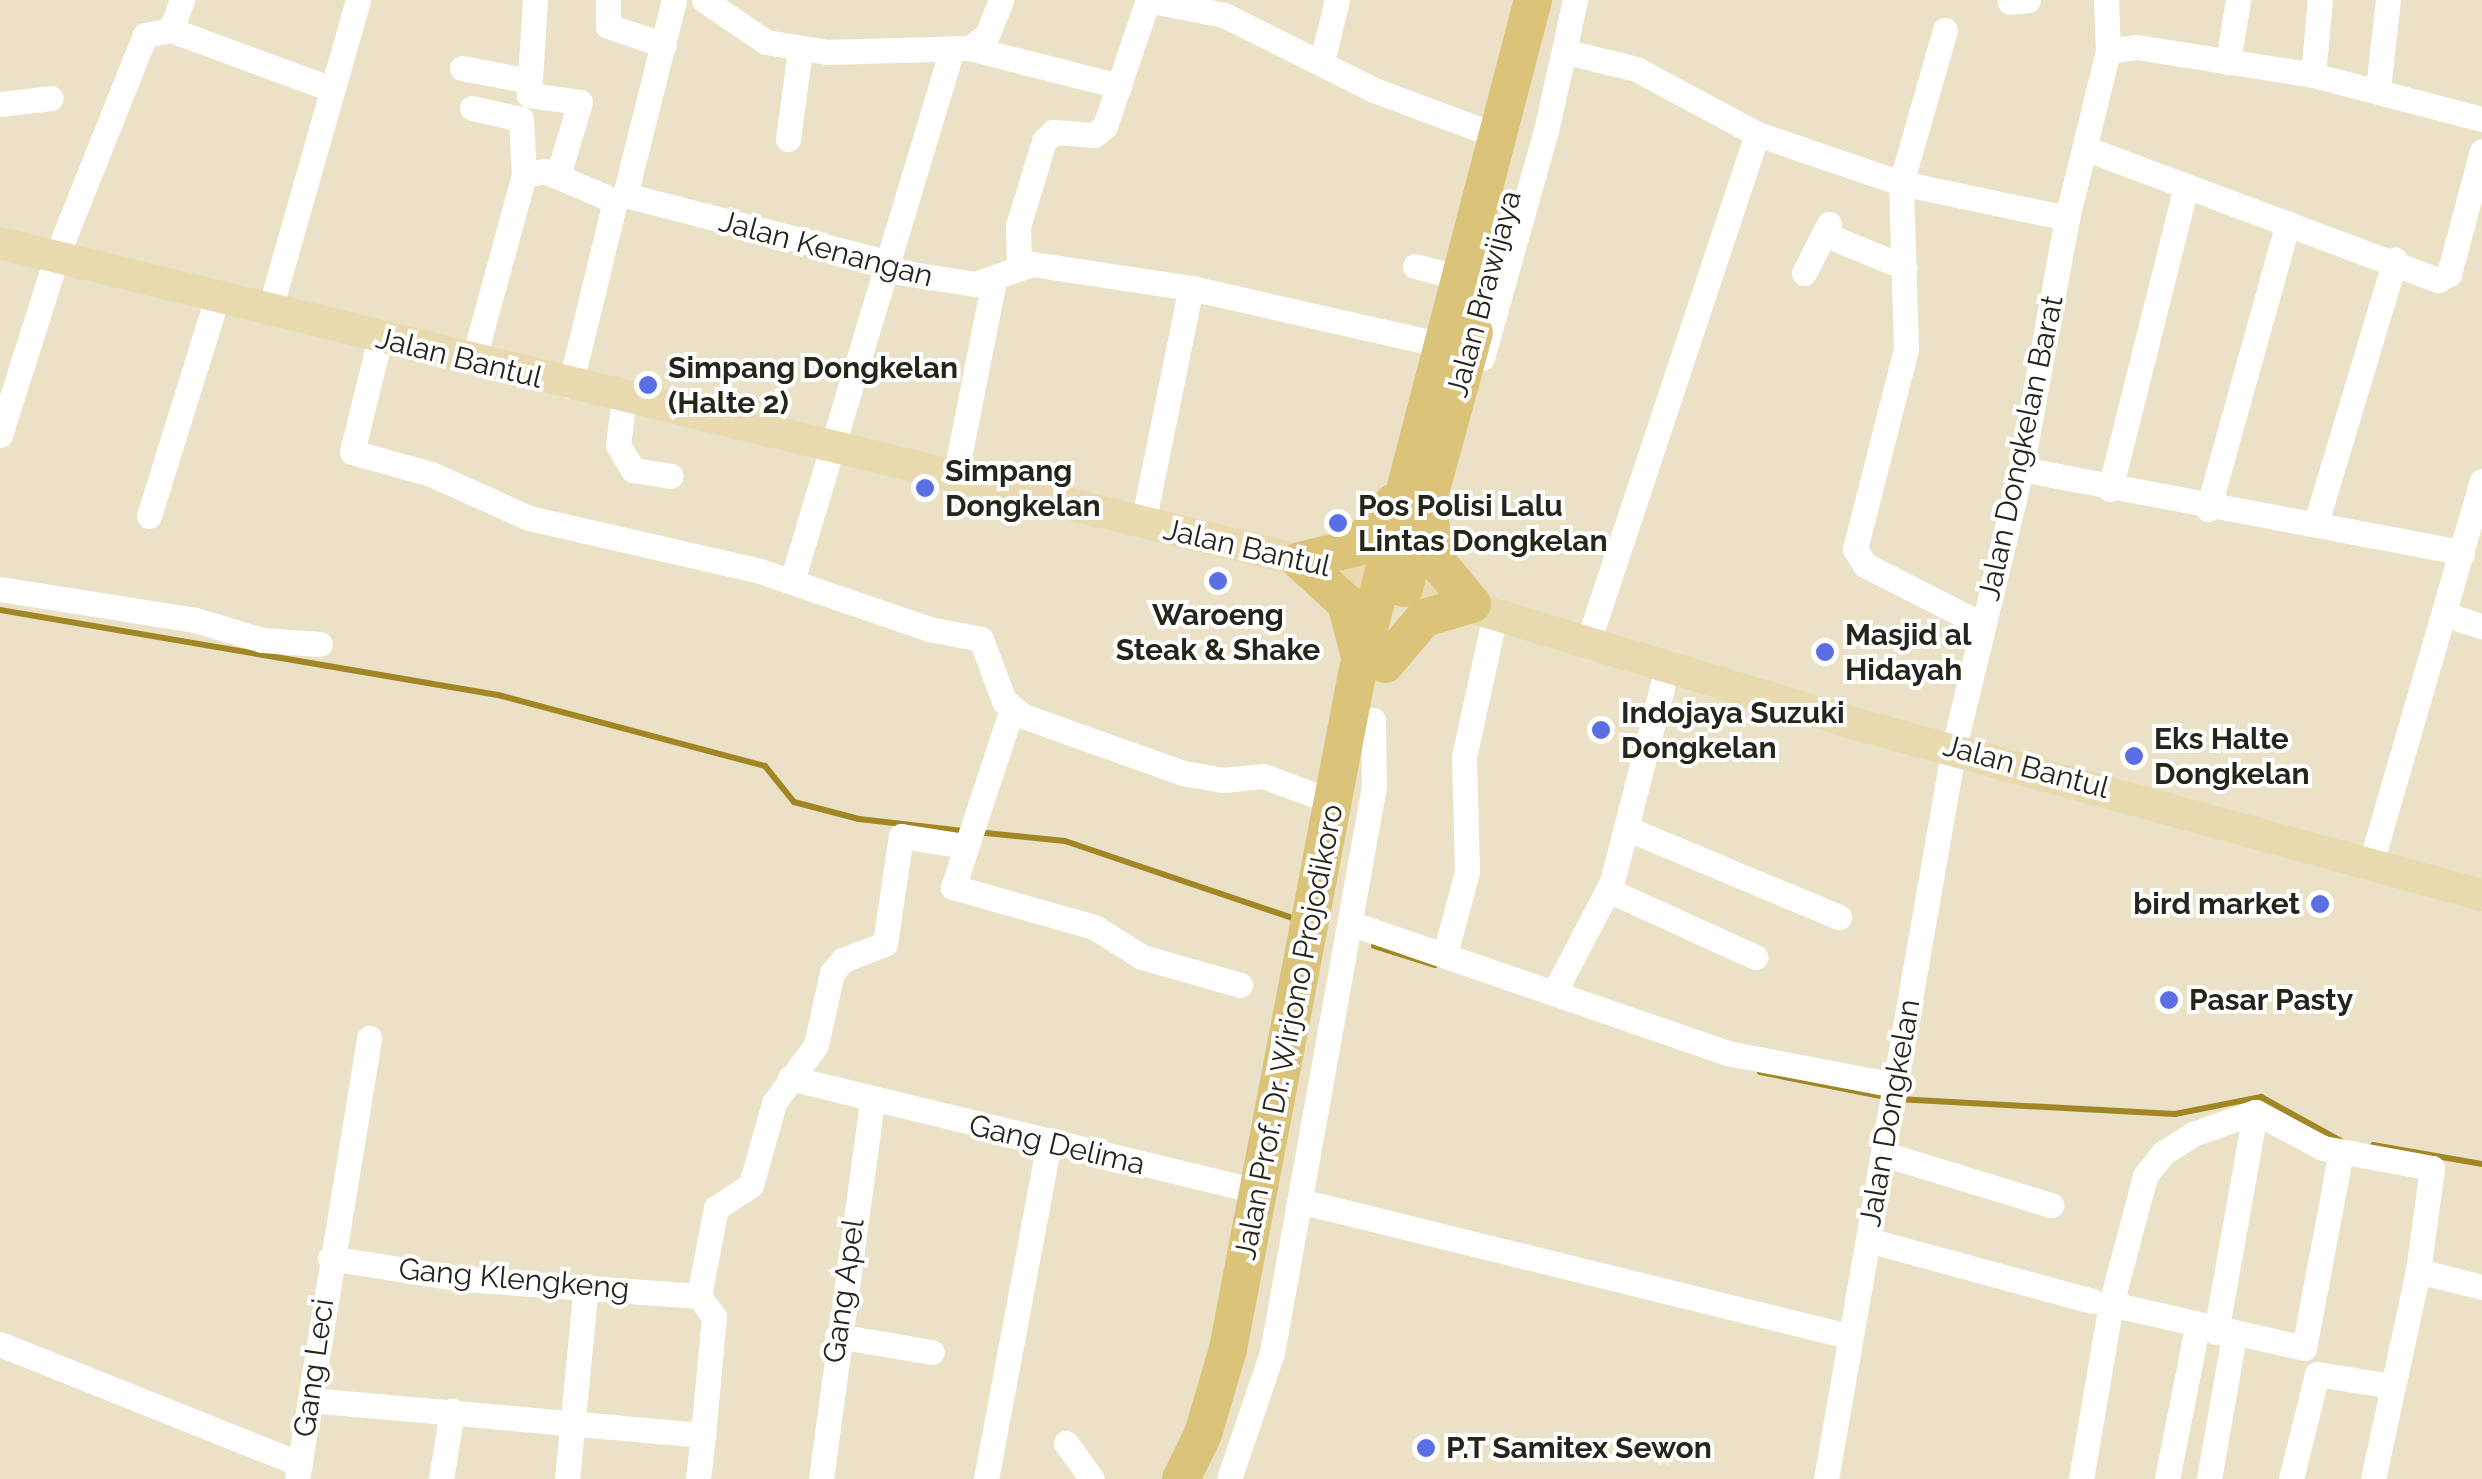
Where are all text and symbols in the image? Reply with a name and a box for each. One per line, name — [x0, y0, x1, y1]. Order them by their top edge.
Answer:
street label: Jalan Brawijaya — [1439, 187, 1529, 401]
street label: Jalan Kenangan — [715, 203, 937, 295]
street label: Jalan Dongkelan Barat — [1971, 292, 2071, 604]
street label: Jalan Bantul — [372, 320, 546, 396]
place label: Simpang Dongkelan (Halte 2) — [668, 350, 958, 420]
marker: Simpang Dongkelan (Halte 2) — [637, 374, 659, 396]
place label: Simpang Dongkelan — [945, 453, 1101, 524]
marker: Simpang Dongkelan — [914, 477, 936, 499]
place label: Pos Polisi Lalu Lintas Dongkelan — [1358, 488, 1608, 558]
street label: Jalan Bantul — [1160, 511, 1334, 585]
marker: Pos Polisi Lalu Lintas Dongkelan — [1327, 512, 1349, 534]
marker: Waroeng Steak & Shake — [1207, 570, 1229, 592]
place label: Waroeng Steak & Shake — [1116, 597, 1320, 668]
place label: Masjid al Hidayah — [1845, 617, 1972, 688]
marker: Masjid al Hidayah — [1814, 641, 1836, 663]
place label: Indojaya Suzuki Dongkelan — [1621, 695, 1845, 766]
marker: Indojaya Suzuki Dongkelan — [1590, 719, 1612, 741]
place label: Eks Halte Dongkelan — [2154, 721, 2310, 792]
street label: Jalan Bantul — [1939, 728, 2113, 806]
marker: Eks Halte Dongkelan — [2123, 745, 2145, 767]
street label: Jalan Prof. Dr. Wirjono Projodikoro — [1227, 801, 1351, 1263]
place label: bird market — [2133, 886, 2300, 922]
marker: bird market — [2309, 893, 2331, 915]
place label: Pasar Pasty — [2189, 982, 2354, 1018]
marker: Pasar Pasty — [2158, 989, 2180, 1011]
street label: Jalan Dongkelan — [1852, 997, 1928, 1229]
street label: Gang Delima — [966, 1107, 1148, 1183]
street label: Gang Apel — [816, 1216, 872, 1366]
street label: Gang Klengkeng — [397, 1251, 631, 1307]
street label: Gang Leci — [286, 1297, 342, 1439]
place label: P.T Samitex Sewon — [1446, 1430, 1713, 1466]
marker: P.T Samitex Sewon — [1415, 1437, 1437, 1459]

